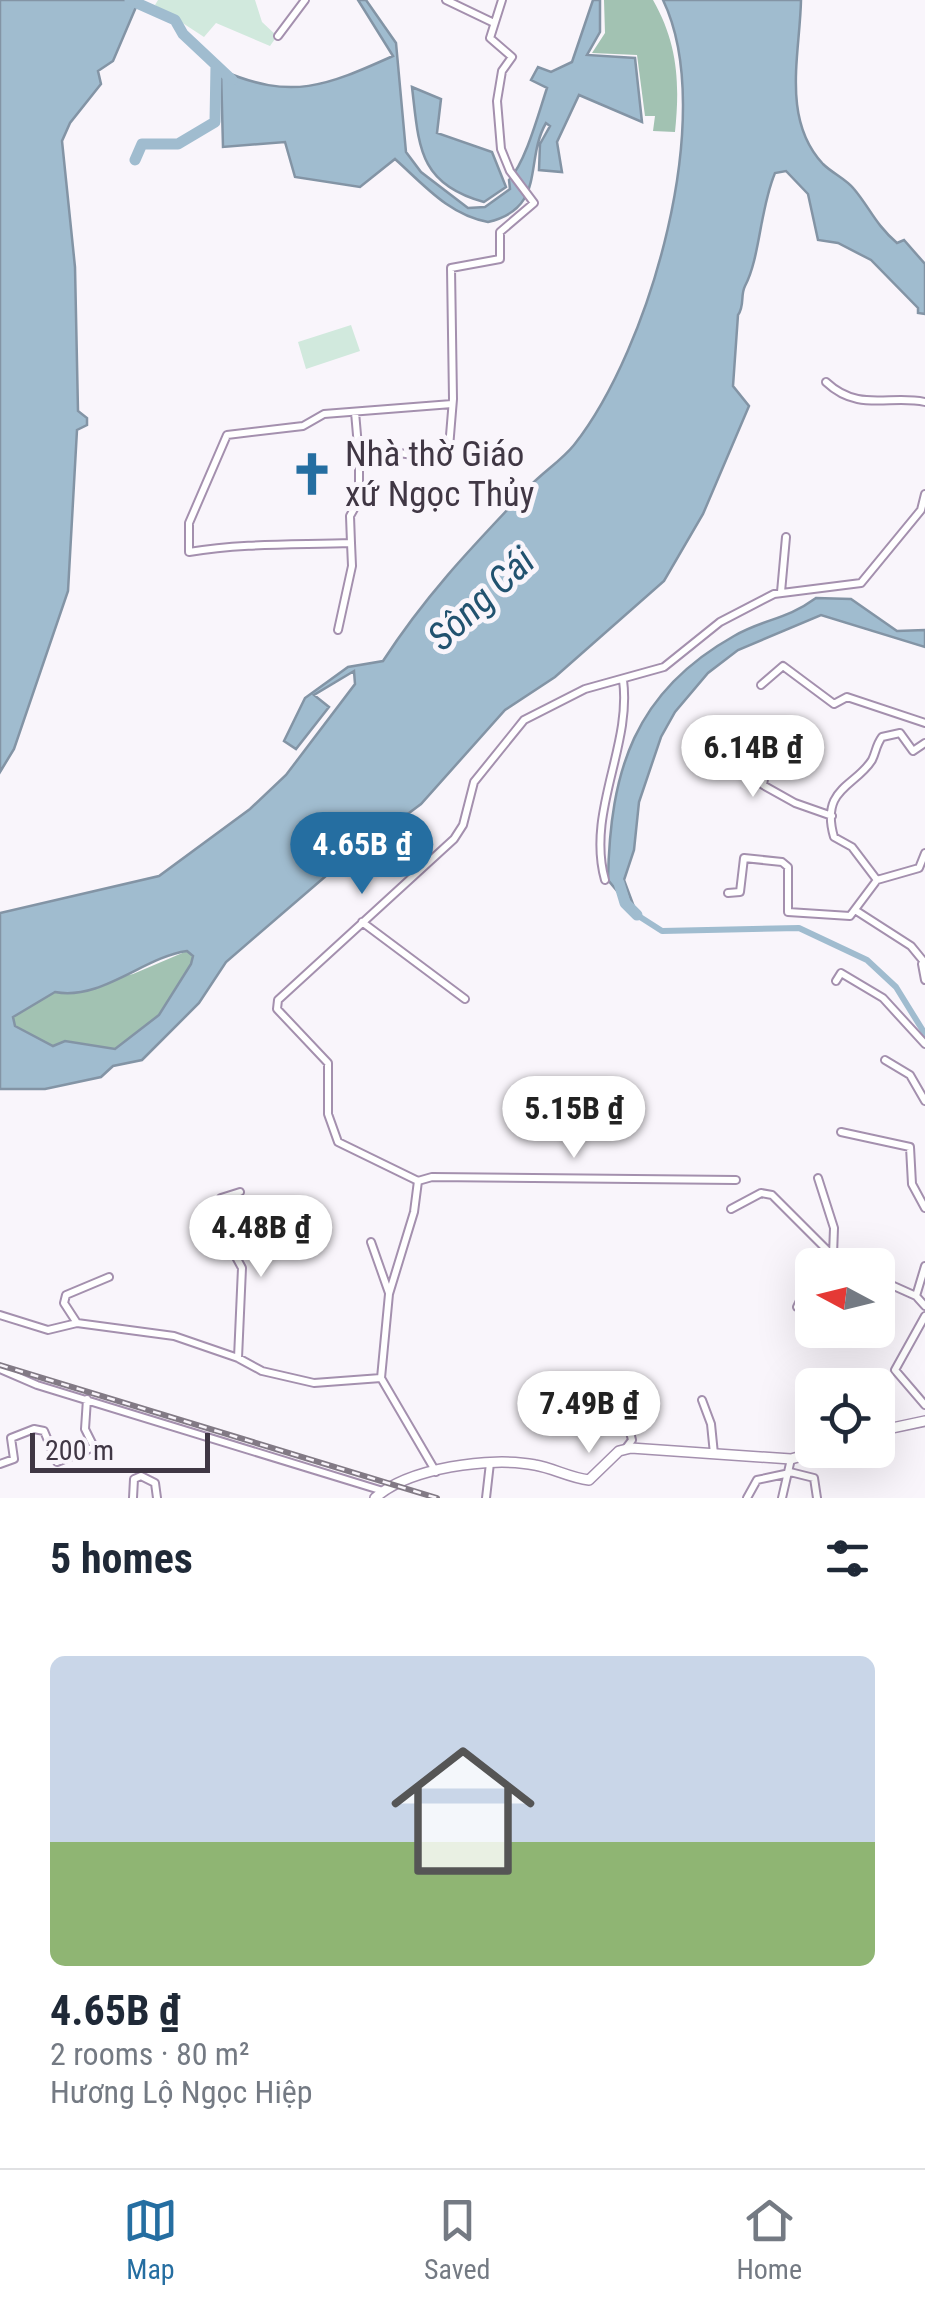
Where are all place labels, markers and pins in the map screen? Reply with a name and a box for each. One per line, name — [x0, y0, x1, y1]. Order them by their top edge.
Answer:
place label: Nhà thờ Giáo xứ Ngọc Thủy — [345, 434, 534, 515]
church icon: Nhà thờ Giáo xứ Ngọc Thủy — [288, 450, 336, 498]
pin: 6.14B ₫ — [661, 715, 845, 800]
pin: 4.65B ₫ — [270, 812, 454, 897]
pin: 5.15B ₫ — [482, 1076, 666, 1161]
pin: 4.48B ₫ — [169, 1195, 353, 1280]
pin: 7.49B ₫ — [497, 1371, 681, 1456]

